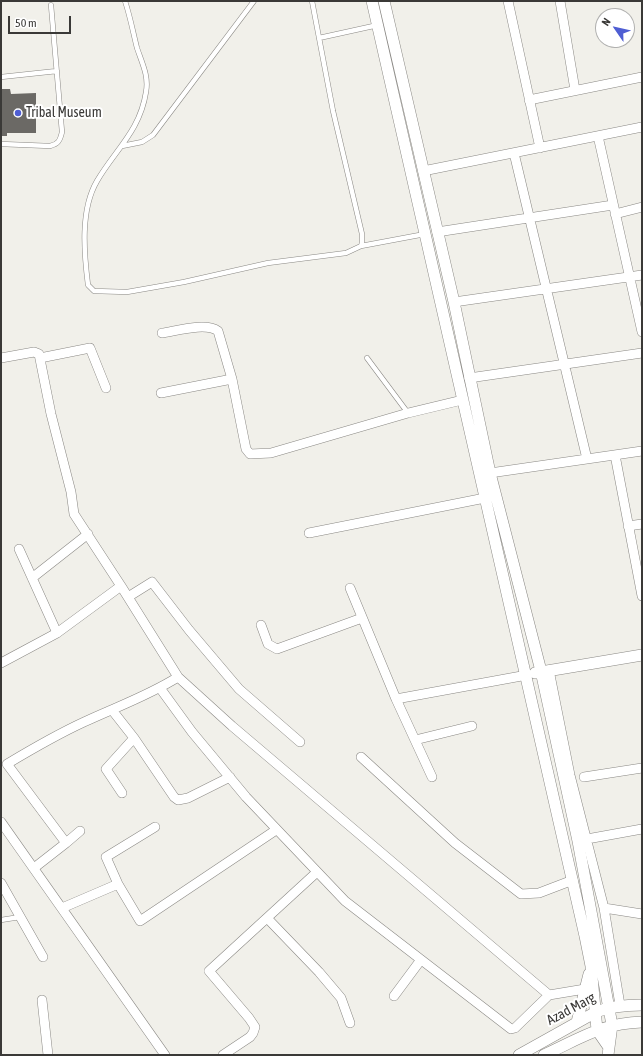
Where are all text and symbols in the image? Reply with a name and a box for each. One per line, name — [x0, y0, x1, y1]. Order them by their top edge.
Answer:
scale bar — [10, 8, 73, 34]
north arrow — [595, 8, 635, 48]
text: 50 m — [15, 16, 37, 30]
text: N — [599, 16, 613, 28]
place label: Tribal Museum — [26, 105, 102, 121]
marker: Tribal Museum — [13, 108, 23, 118]
street label: Azad Marg — [544, 989, 598, 1029]

